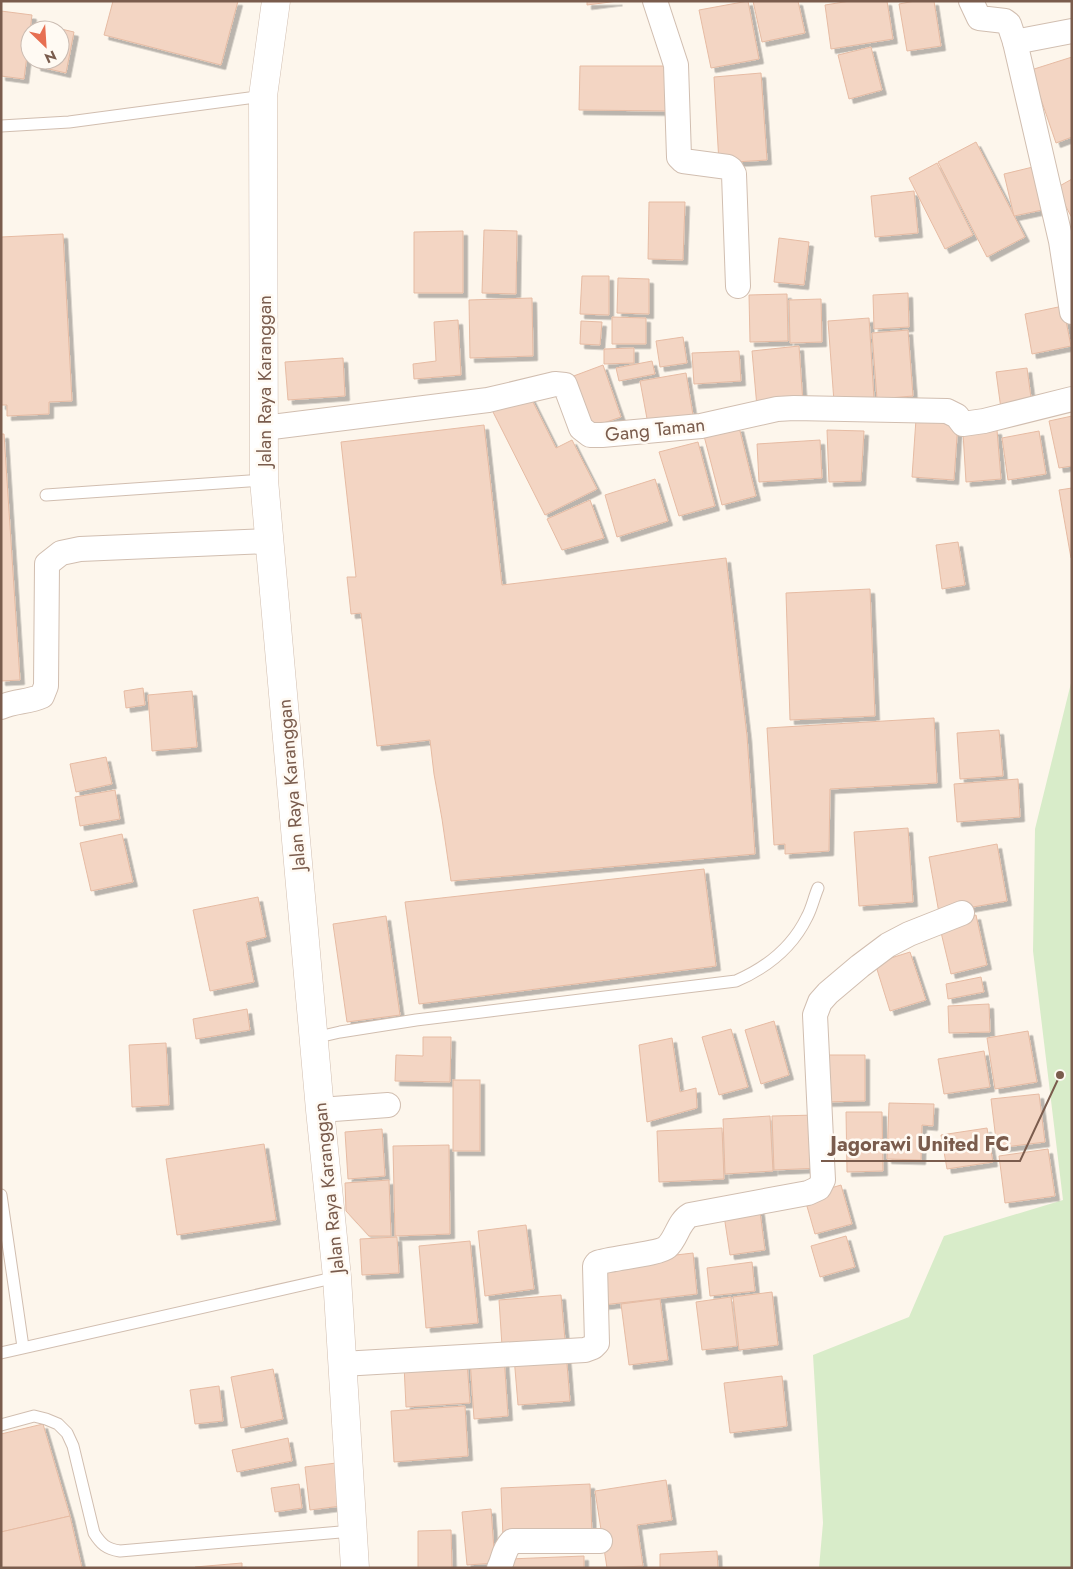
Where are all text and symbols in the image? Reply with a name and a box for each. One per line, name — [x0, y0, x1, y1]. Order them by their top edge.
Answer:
north arrow — [20, 20, 70, 70]
text: N — [41, 45, 60, 68]
street label: Jalan Raya Karanggan — [251, 295, 278, 470]
street label: Gang Taman — [604, 411, 706, 448]
street label: Jalan Raya Karanggan — [271, 698, 313, 875]
street label: Jalan Raya Karanggan — [306, 1101, 351, 1278]
callout: Jagorawi United FC — [821, 1126, 1020, 1161]
text: Jagorawi United FC — [826, 1130, 1010, 1159]

